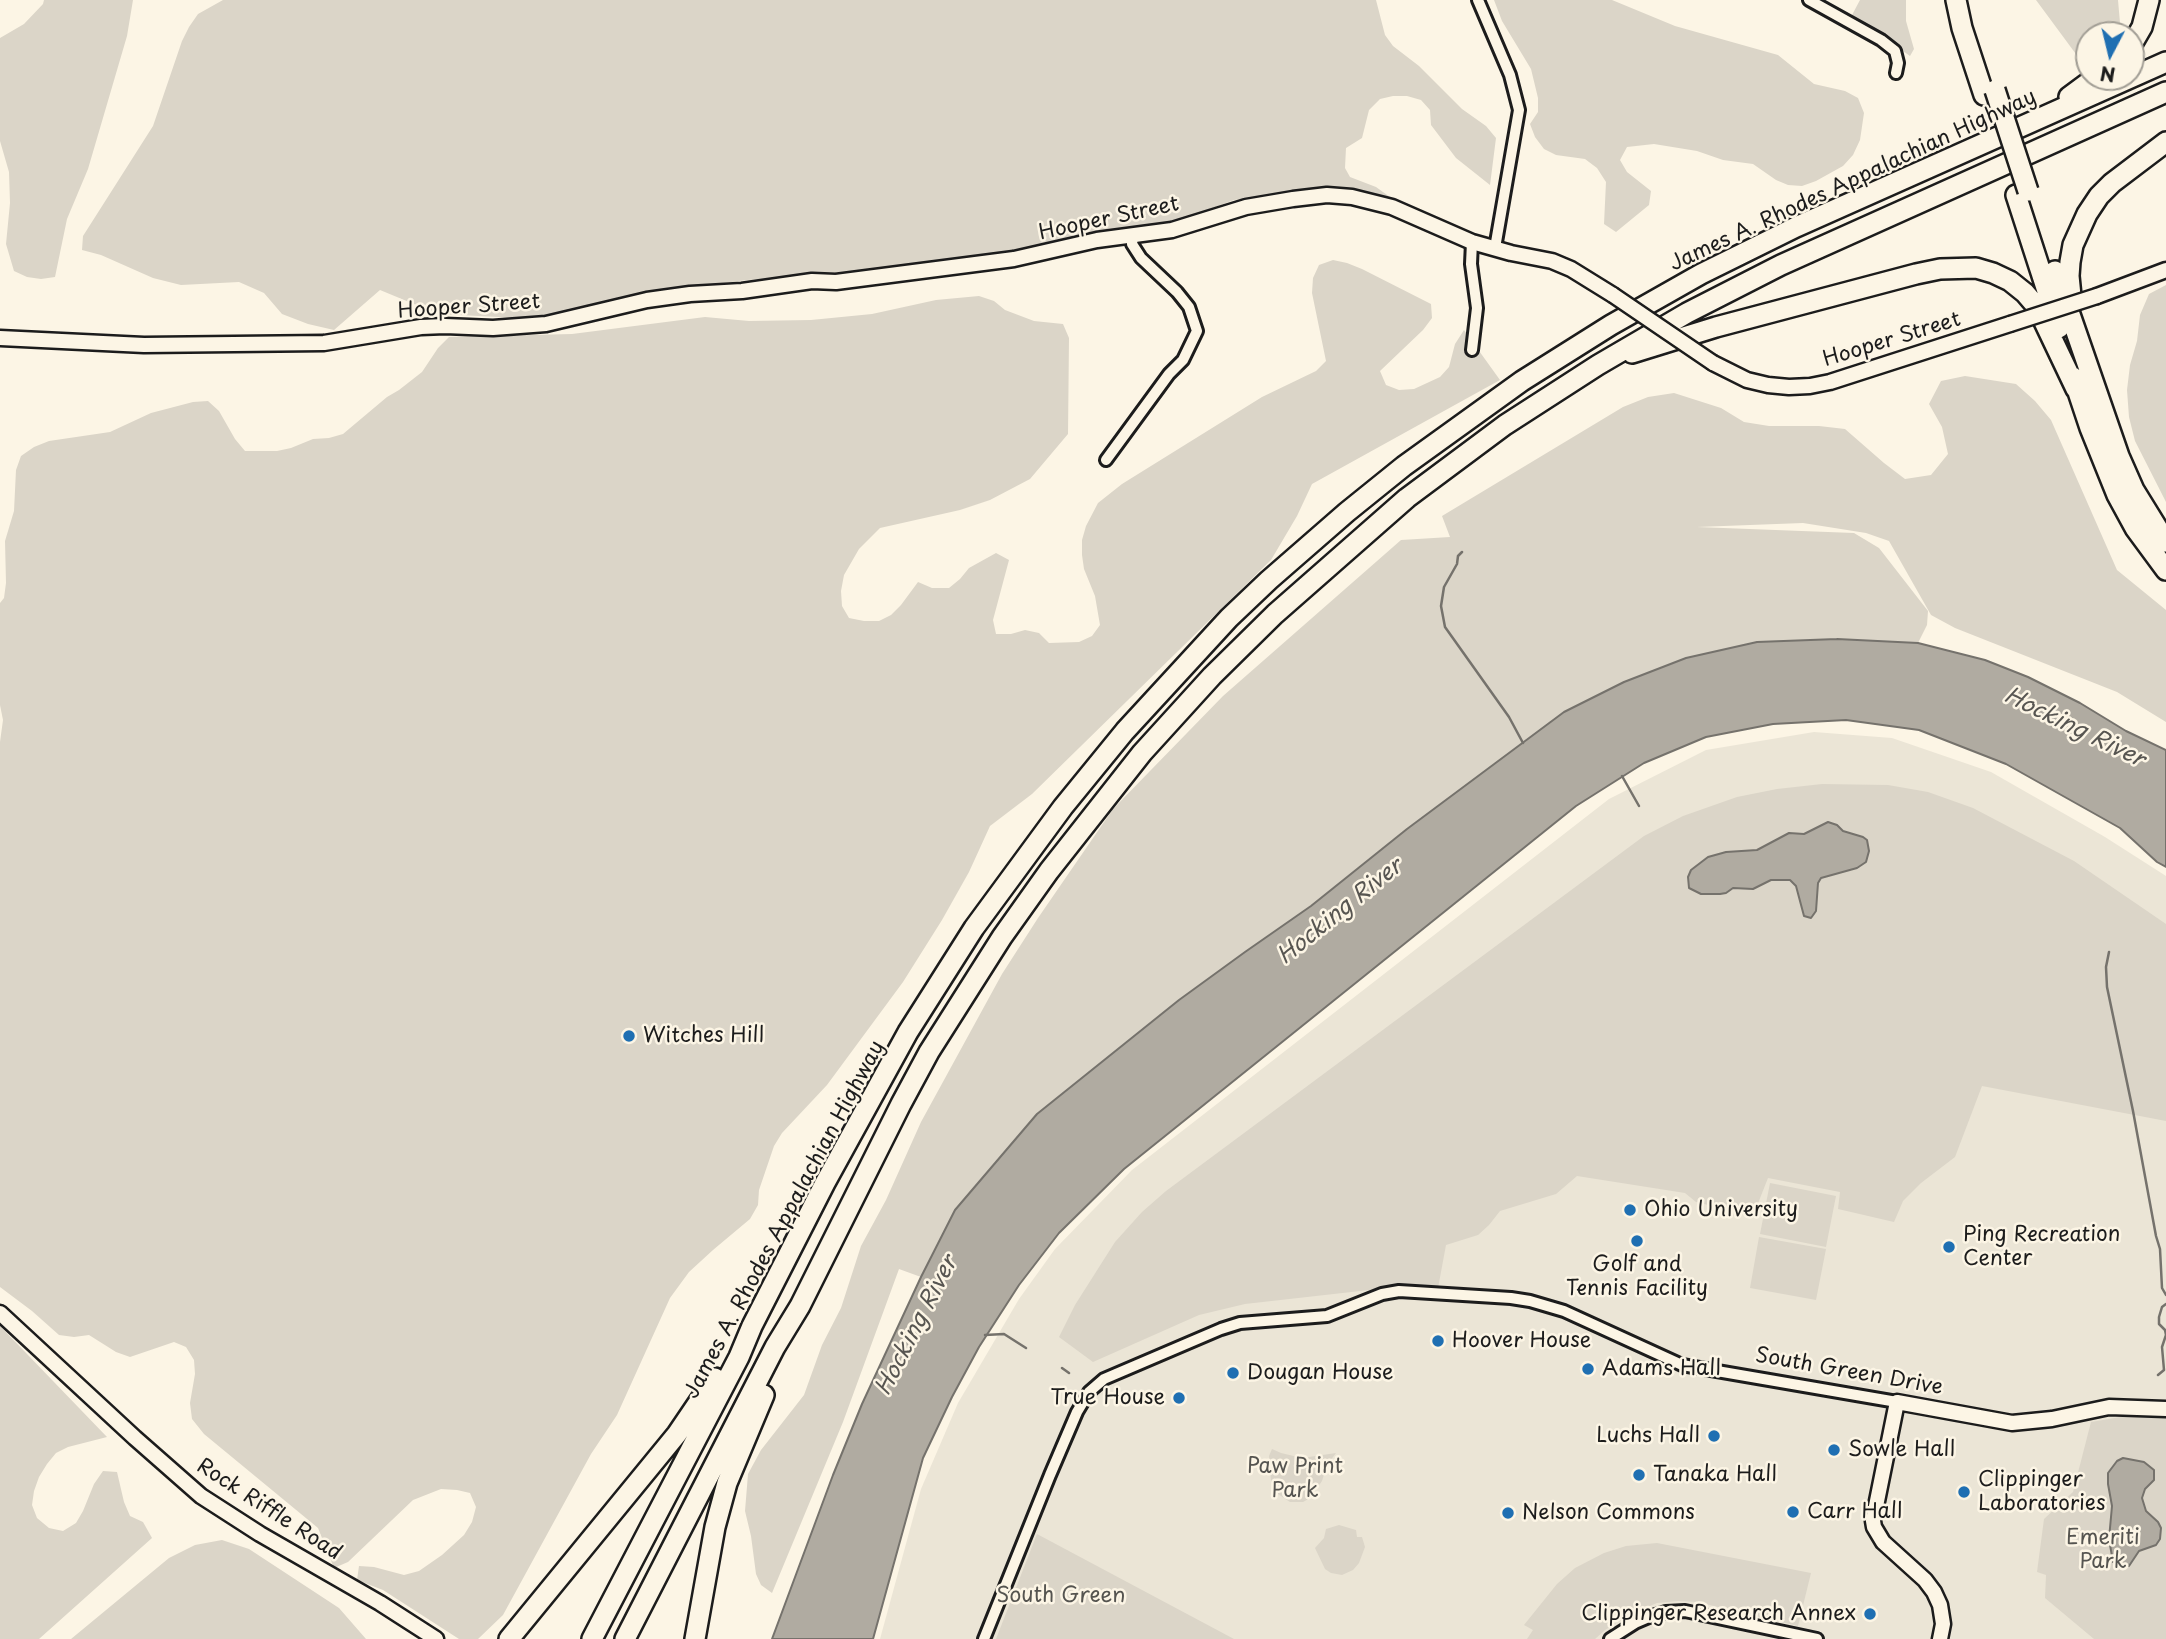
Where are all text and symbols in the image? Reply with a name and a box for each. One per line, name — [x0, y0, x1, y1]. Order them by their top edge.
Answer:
north arrow — [2075, 21, 2145, 91]
text: N — [2099, 60, 2117, 90]
street label: James A. Rhodes Appalachian Highway — [1666, 85, 2040, 277]
street label: Hooper Street — [1037, 192, 1181, 246]
street label: Hooper Street — [397, 289, 541, 325]
street label: Hooper Street — [1820, 307, 1964, 373]
water label: Hocking River — [1999, 682, 2149, 774]
water label: Hocking River — [1272, 853, 1408, 971]
place label: Witches Hill — [643, 1023, 764, 1049]
marker: Witches Hill — [621, 1028, 637, 1044]
street label: James A. Rhodes Appalachian Highway — [680, 1037, 890, 1403]
place label: Ohio University — [1644, 1197, 1798, 1223]
marker: Ohio University — [1622, 1202, 1638, 1218]
place label: Ping Recreation Center — [1963, 1222, 2120, 1272]
marker: Golf and Tennis Facility — [1629, 1233, 1645, 1249]
marker: Ping Recreation Center — [1941, 1239, 1957, 1255]
water label: Hocking River — [870, 1252, 964, 1400]
place label: Golf and Tennis Facility — [1566, 1252, 1708, 1302]
place label: Hoover House — [1452, 1328, 1591, 1354]
marker: Hoover House — [1430, 1333, 1446, 1349]
street label: South Green Drive — [1753, 1343, 1945, 1401]
place label: Adams Hall — [1602, 1356, 1721, 1382]
place label: Dougan House — [1247, 1360, 1393, 1386]
marker: Adams Hall — [1580, 1361, 1596, 1377]
marker: Dougan House — [1225, 1365, 1241, 1381]
place label: True House — [1051, 1385, 1165, 1411]
marker: True House — [1171, 1390, 1187, 1406]
place label: Luchs Hall — [1596, 1423, 1700, 1449]
marker: Luchs Hall — [1706, 1428, 1722, 1444]
place label: Sowle Hall — [1848, 1437, 1955, 1463]
marker: Sowle Hall — [1826, 1442, 1842, 1458]
street label: Rock Riffle Road — [192, 1454, 346, 1566]
park label: Paw Print Park — [1247, 1454, 1343, 1504]
place label: Tanaka Hall — [1653, 1462, 1777, 1488]
marker: Tanaka Hall — [1631, 1467, 1647, 1483]
place label: Clippinger Laboratories — [1978, 1467, 2105, 1517]
marker: Clippinger Laboratories — [1956, 1484, 1972, 1500]
place label: Carr Hall — [1807, 1499, 1903, 1525]
place label: Nelson Commons — [1522, 1500, 1695, 1526]
marker: Carr Hall — [1785, 1504, 1801, 1520]
marker: Nelson Commons — [1500, 1505, 1516, 1521]
park label: Emeriti Park — [2066, 1525, 2140, 1575]
park label: South Green — [996, 1583, 1126, 1609]
place label: Clippinger Research Annex — [1581, 1601, 1856, 1627]
marker: Clippinger Research Annex — [1862, 1606, 1878, 1622]

